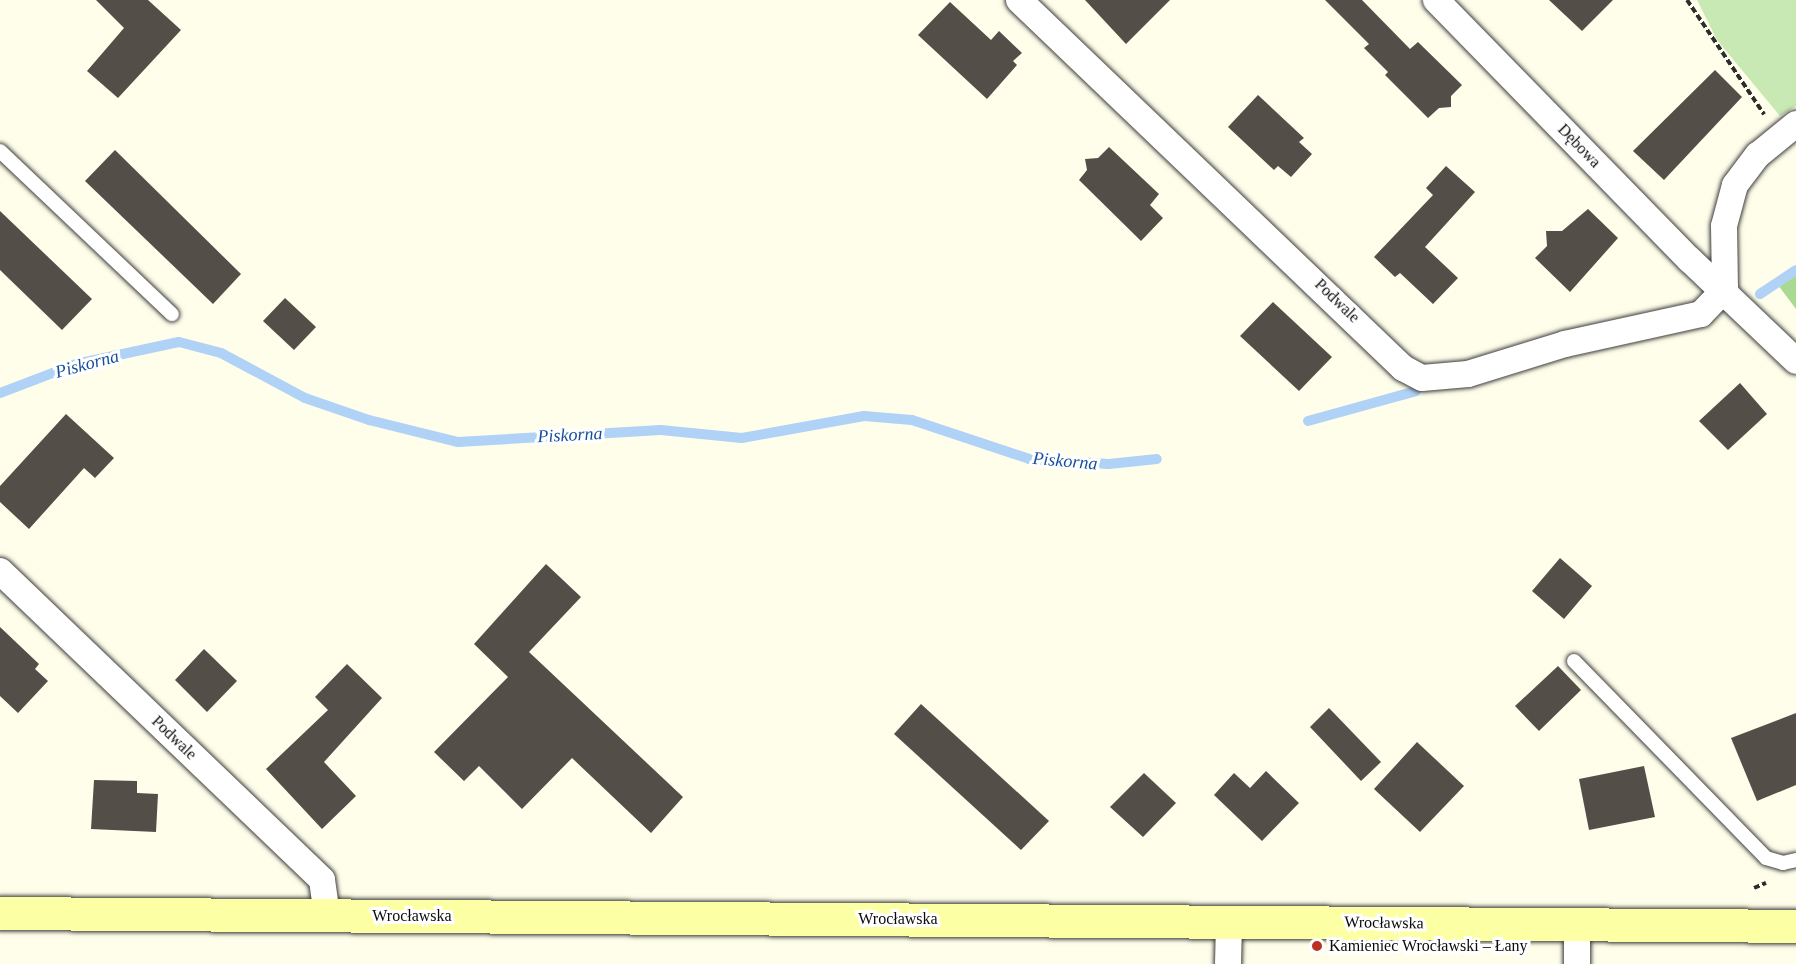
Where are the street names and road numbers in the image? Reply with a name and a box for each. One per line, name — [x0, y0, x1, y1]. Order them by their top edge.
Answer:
street label: Dębowa — [1554, 120, 1604, 172]
street label: Podwale — [1311, 275, 1363, 327]
street label: Podwale — [148, 712, 200, 764]
street label: Wrocławska — [372, 906, 452, 926]
street label: Wrocławska — [858, 909, 938, 929]
street label: Wrocławska — [1344, 913, 1424, 933]

